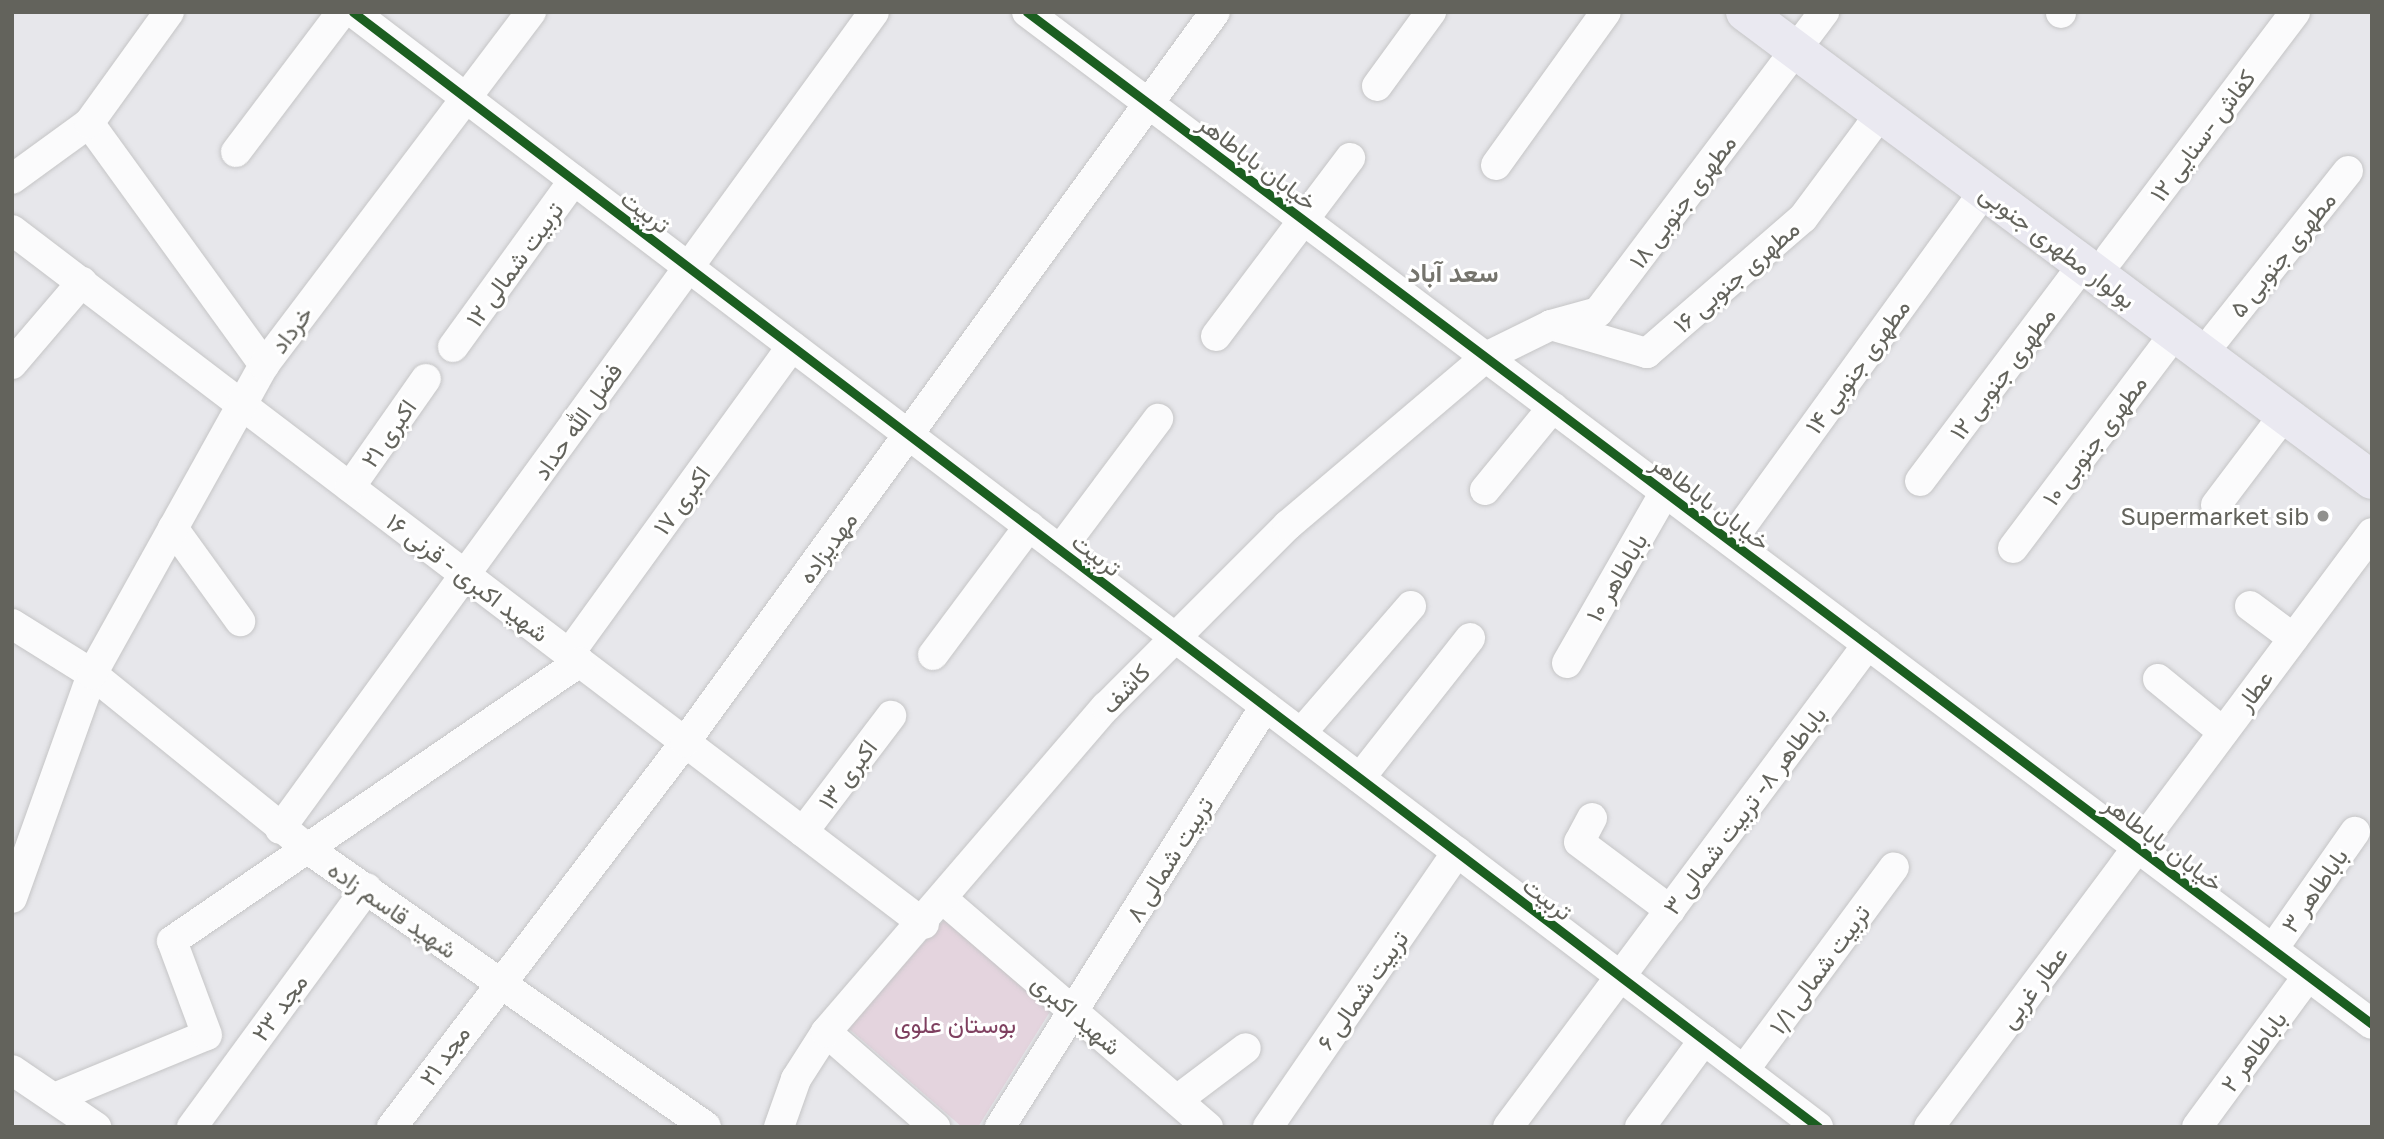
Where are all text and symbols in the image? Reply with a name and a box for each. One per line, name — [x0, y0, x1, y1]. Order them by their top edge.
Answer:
street label: کفاش -سنایی ۱۲ — [2143, 63, 2261, 207]
street label: خیابان باباطاهر — [1193, 108, 1323, 216]
street label: مطهری جنوبی ۱۸ — [1622, 128, 1742, 274]
street label: بولوار مطهری جنوبی — [1974, 178, 2142, 314]
street label: تربیت — [616, 183, 676, 239]
street label: مطهری جنوبی ۵ — [2223, 185, 2341, 323]
street label: تربیت شمالی ۱۲ — [459, 196, 569, 332]
street label: مطهری جنوبی ۱۶ — [1667, 213, 1805, 339]
district label: سعد آباد — [1408, 257, 1498, 289]
street label: مطهری جنوبی ۱۴ — [1798, 293, 1916, 439]
street label: خرداد — [264, 300, 318, 358]
street label: مطهری جنوبی ۱۲ — [1943, 301, 2061, 445]
street label: فضل الله حداد — [526, 357, 628, 485]
street label: مطهری جنوبی ۱۰ — [2036, 369, 2152, 511]
street label: اکبری ۲۱ — [354, 394, 422, 472]
street label: خیابان باباطاهر — [1646, 448, 1776, 556]
street label: اکبری ۱۷ — [646, 460, 716, 540]
place label: Supermarket sib — [2120, 502, 2309, 530]
street label: مهدیزاده — [791, 506, 863, 588]
street label: شهید اکبری - قرنی ۱۶ — [381, 507, 555, 647]
marker: Supermarket sib — [2315, 508, 2331, 524]
street label: تربیت — [1067, 526, 1127, 582]
street label: باباطاهر ۱۰ — [1579, 528, 1653, 626]
street label: کاشف — [1094, 657, 1156, 719]
street label: عطار — [2229, 664, 2279, 716]
street label: باباطاهر ۸- تربیت شمالی ۳ — [1656, 700, 1832, 920]
street label: اکبری ۱۳ — [812, 734, 882, 814]
street label: خیابان باباطاهر — [2099, 789, 2229, 897]
street label: تربیت شمالی ۸ — [1119, 791, 1219, 927]
street label: باباطاهر ۳ — [2275, 842, 2353, 938]
street label: شهید قاسم زاده — [323, 854, 463, 964]
street label: تربیت — [1518, 870, 1578, 926]
street label: تربیت شمالی ۱/۱ — [1762, 899, 1876, 1039]
street label: تربیت شمالی ۶ — [1310, 925, 1414, 1055]
street label: عطار غربی — [1993, 940, 2073, 1034]
street label: شهید اکبری — [1026, 967, 1128, 1061]
street label: مجد ۲۳ — [245, 968, 313, 1046]
street label: باباطاهر ۲ — [2214, 1005, 2292, 1097]
park label: بوستان علوی — [894, 1010, 1016, 1038]
street label: مجد ۲۱ — [413, 1019, 475, 1091]

